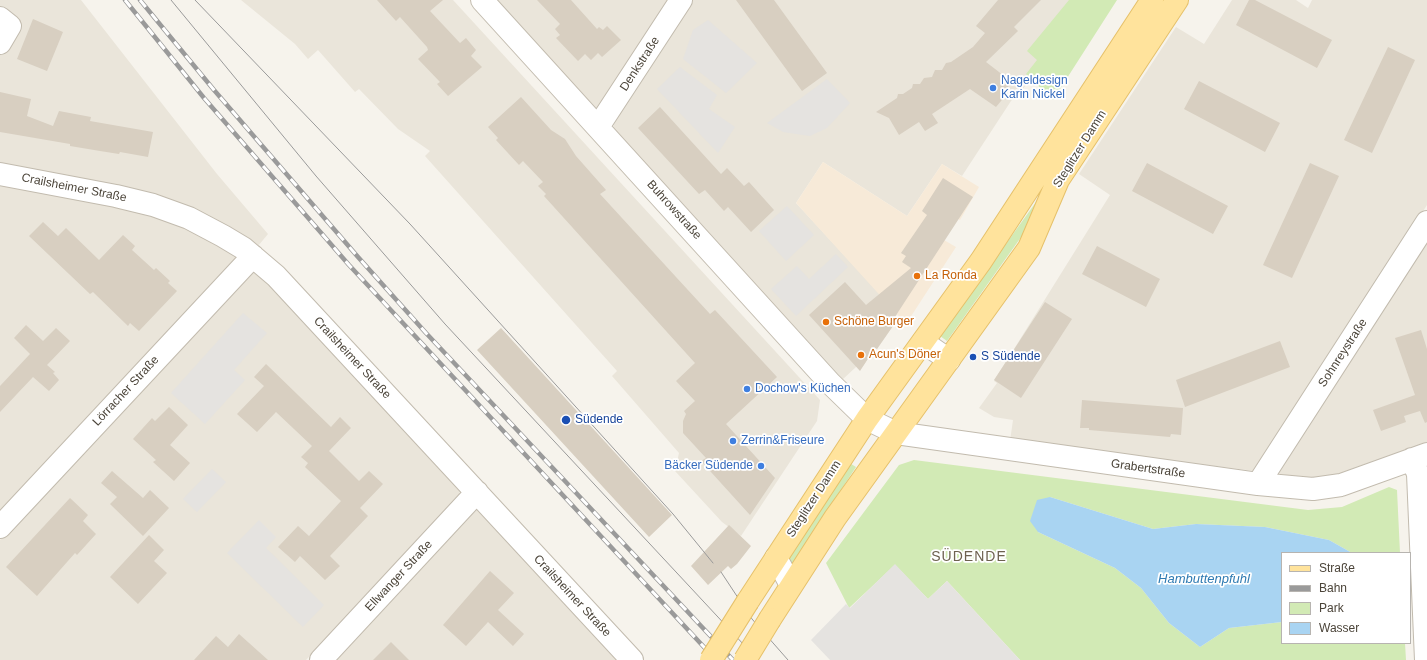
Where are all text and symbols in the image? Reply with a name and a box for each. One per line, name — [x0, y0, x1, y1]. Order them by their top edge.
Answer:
street label: Denkstraße — [617, 34, 663, 94]
place label: Nageldesign Karin Nickel — [1001, 74, 1068, 102]
marker: Nageldesign Karin Nickel — [988, 83, 998, 93]
street label: Steglitzer Damm — [1050, 108, 1110, 190]
street label: Crailsheimer Straße — [20, 171, 128, 205]
street label: Buhrowstraße — [644, 177, 704, 243]
place label: La Ronda — [925, 269, 977, 283]
marker: La Ronda — [912, 271, 922, 281]
street label: Crailsheimer Straße — [310, 314, 394, 402]
place label: Schöne Burger — [834, 315, 914, 329]
street label: Sohnreystraße — [1316, 316, 1370, 390]
marker: Schöne Burger — [821, 317, 831, 327]
place label: Acun's Döner — [869, 348, 941, 362]
marker: Acun's Döner — [856, 350, 866, 360]
place label: S Südende — [981, 350, 1040, 364]
marker: S Südende — [968, 352, 978, 362]
street label: Lörracher Straße — [90, 353, 162, 429]
place label: Dochow's Küchen — [755, 382, 851, 396]
marker: Dochow's Küchen — [742, 384, 752, 394]
place label: Südende — [575, 413, 623, 427]
marker: Südende — [560, 414, 572, 426]
place label: Zerrin&Friseure — [741, 434, 824, 448]
marker: Zerrin&Friseure — [728, 436, 738, 446]
street label: Grabertstraße — [1110, 457, 1186, 481]
street label: Steglitzer Damm — [784, 458, 844, 540]
place label: Bäcker Südende — [664, 459, 753, 473]
marker: Bäcker Südende — [756, 461, 766, 471]
street label: Ellwanger Straße — [362, 537, 436, 615]
district label: SÜDENDE — [931, 549, 1007, 565]
street label: Crailsheimer Straße — [530, 552, 614, 640]
legend — [1281, 552, 1411, 644]
text: Straße — [1319, 561, 1355, 575]
water label: Hambuttenpfuhl — [1158, 571, 1250, 587]
text: Bahn — [1319, 581, 1347, 595]
text: Park — [1319, 601, 1344, 615]
text: Wasser — [1319, 621, 1359, 635]

